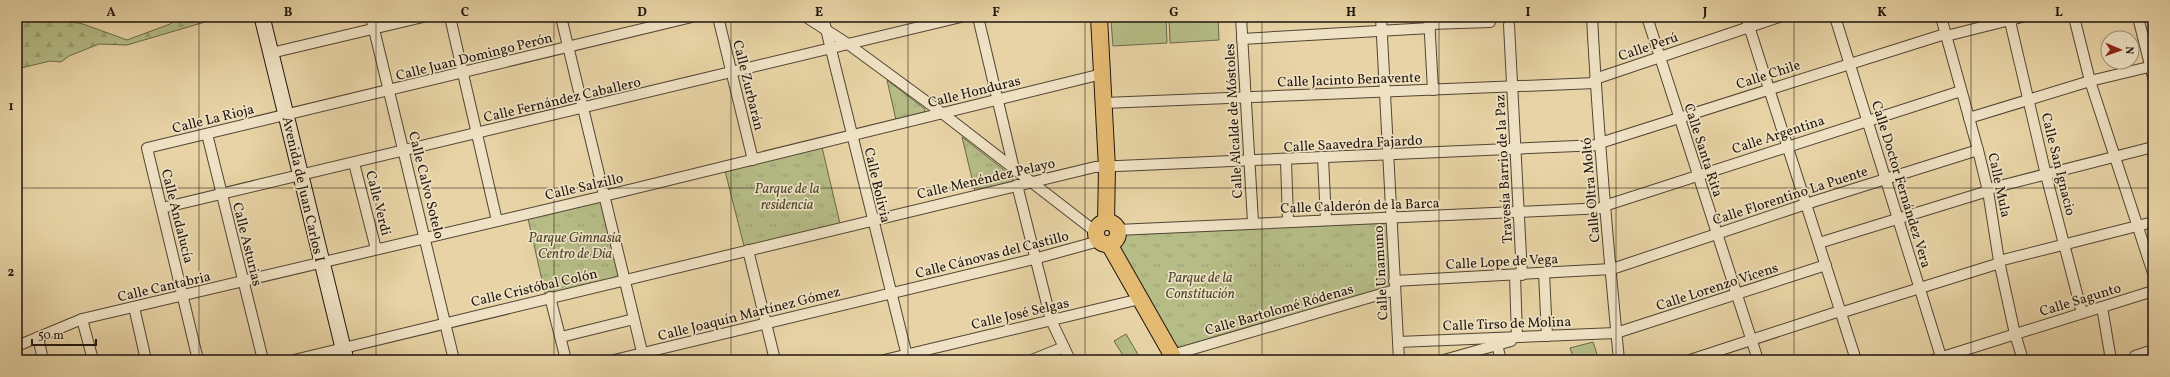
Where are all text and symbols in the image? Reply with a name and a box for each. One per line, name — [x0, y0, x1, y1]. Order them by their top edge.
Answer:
text: A — [106, 4, 116, 22]
text: B — [284, 4, 293, 22]
text: C — [461, 4, 469, 22]
text: D — [637, 4, 647, 22]
text: E — [815, 4, 823, 22]
text: F — [992, 4, 1000, 22]
text: G — [1169, 4, 1179, 22]
text: H — [1346, 4, 1356, 22]
text: I — [1526, 4, 1531, 22]
text: J — [1702, 4, 1708, 22]
text: K — [1877, 4, 1887, 22]
text: L — [2055, 4, 2063, 22]
street label: Calle Perú — [1616, 28, 1681, 67]
street label: Calle Juan Domingo Perón — [394, 29, 555, 86]
north arrow — [2100, 30, 2140, 70]
street label: Calle Zurbarán — [727, 38, 768, 132]
street label: Calle Alcalde de Móstoles — [1221, 43, 1248, 199]
text: N — [2121, 46, 2136, 55]
street label: Calle Chile — [1734, 56, 1803, 95]
street label: Calle Jacinto Benavente — [1277, 68, 1421, 92]
street label: Calle Honduras — [926, 72, 1023, 113]
street label: Calle Fernández Caballero — [482, 73, 643, 128]
street label: Travesía Barrio de la Paz — [1491, 94, 1518, 244]
text: 1 — [8, 98, 14, 116]
street label: Calle Doctor Fernández Vera — [1866, 99, 1935, 270]
street label: Calle La Rioja — [170, 100, 256, 139]
street label: Calle Santa Rita — [1678, 101, 1727, 200]
street label: Calle San Ignacio — [2036, 111, 2079, 218]
street label: Calle Argentina — [1730, 112, 1827, 159]
street label: Avenida de Juan Carlos I — [277, 115, 329, 264]
street label: Calle Calvo Sotelo — [403, 130, 448, 241]
street label: Calle Saavedra Fajardo — [1283, 131, 1423, 158]
street label: Calle Oltra Moltó — [1577, 137, 1606, 243]
street label: Calle Bolivia — [859, 146, 894, 225]
street label: Calle Mula — [1982, 151, 2015, 219]
street label: Calle Menéndez Pelayo — [915, 154, 1057, 205]
street label: Calle Florentino La Puente — [1710, 162, 1871, 231]
street label: Calle Andalucía — [156, 167, 197, 266]
street label: Calle Verdi — [360, 169, 395, 238]
street label: Calle Salzillo — [543, 169, 625, 206]
park label: Parque de la residencia — [754, 180, 820, 215]
street label: Calle Calderón de la Barca — [1280, 194, 1440, 219]
street label: Calle Asturias — [227, 201, 266, 288]
street label: Calle Unamuno — [1370, 225, 1393, 321]
street label: Calle Cánovas del Castillo — [914, 227, 1071, 284]
park label: Parque Gimnasia Centro de Dia — [528, 229, 622, 264]
street label: Calle Lope de Vega — [1445, 250, 1559, 275]
street label: Calle Lorenzo Vicens — [1654, 259, 1781, 316]
text: 2 — [8, 264, 15, 282]
street label: Calle Cristóbal Colón — [469, 265, 599, 312]
street label: Calle Cantabria — [116, 268, 213, 307]
park label: Parque de la Constitución — [1165, 269, 1235, 304]
street label: Calle Sagunto — [2037, 279, 2124, 322]
street label: Calle Bartolomé Ródenas — [1203, 280, 1356, 341]
street label: Calle Joaquín Martínez Gómez — [656, 283, 843, 346]
street label: Calle José Selgas — [969, 294, 1071, 335]
street label: Calle Tirso de Molina — [1443, 313, 1572, 336]
scale bar — [32, 321, 96, 347]
text: 50 m — [38, 328, 64, 344]

